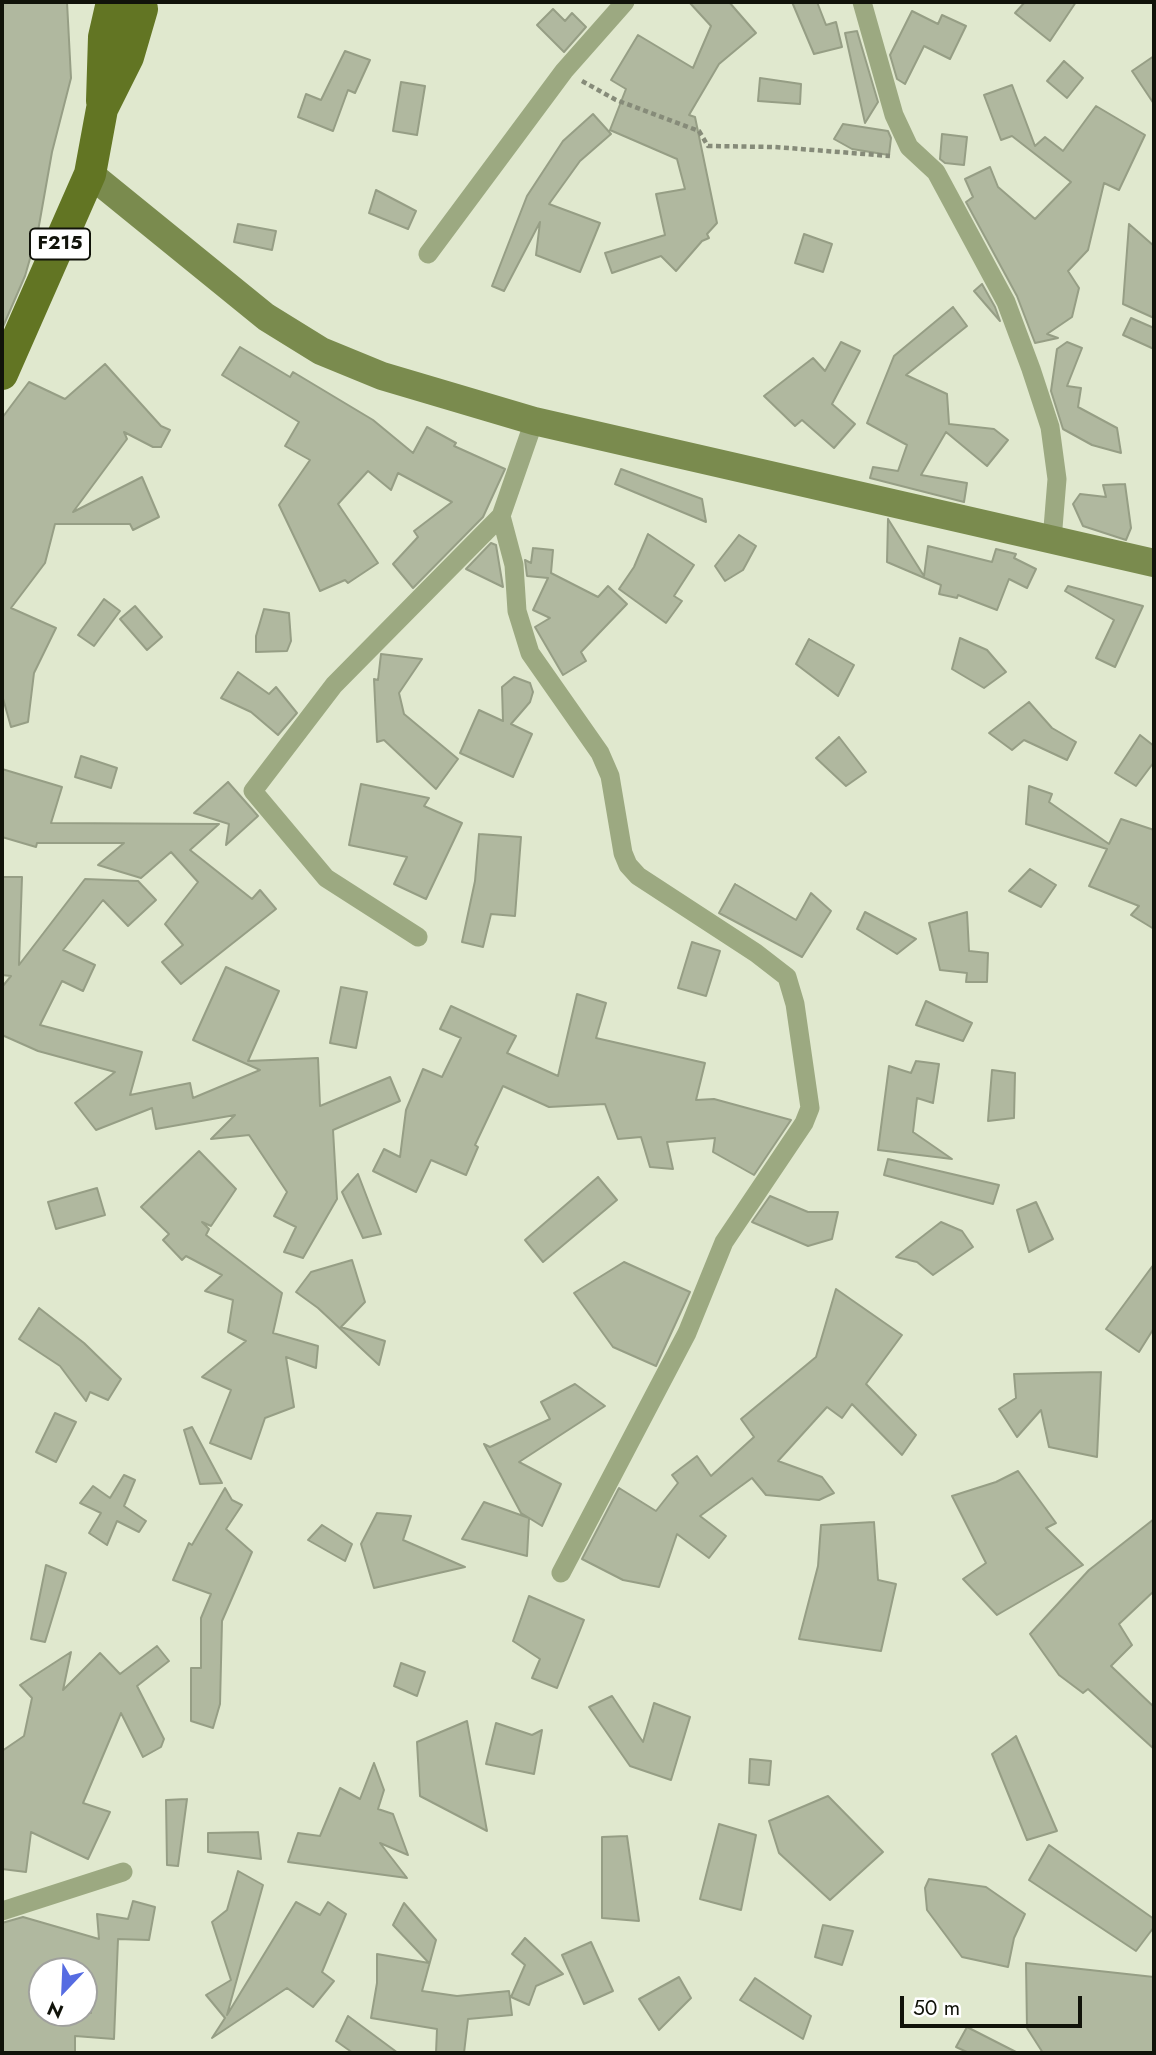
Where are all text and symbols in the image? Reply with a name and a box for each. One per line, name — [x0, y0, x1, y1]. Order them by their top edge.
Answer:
road number: F215 — [30, 228, 90, 260]
north arrow — [28, 1957, 98, 2027]
scale bar — [904, 1982, 1086, 2026]
text: 50 m — [913, 1993, 960, 2023]
text: N — [43, 1995, 68, 2025]

